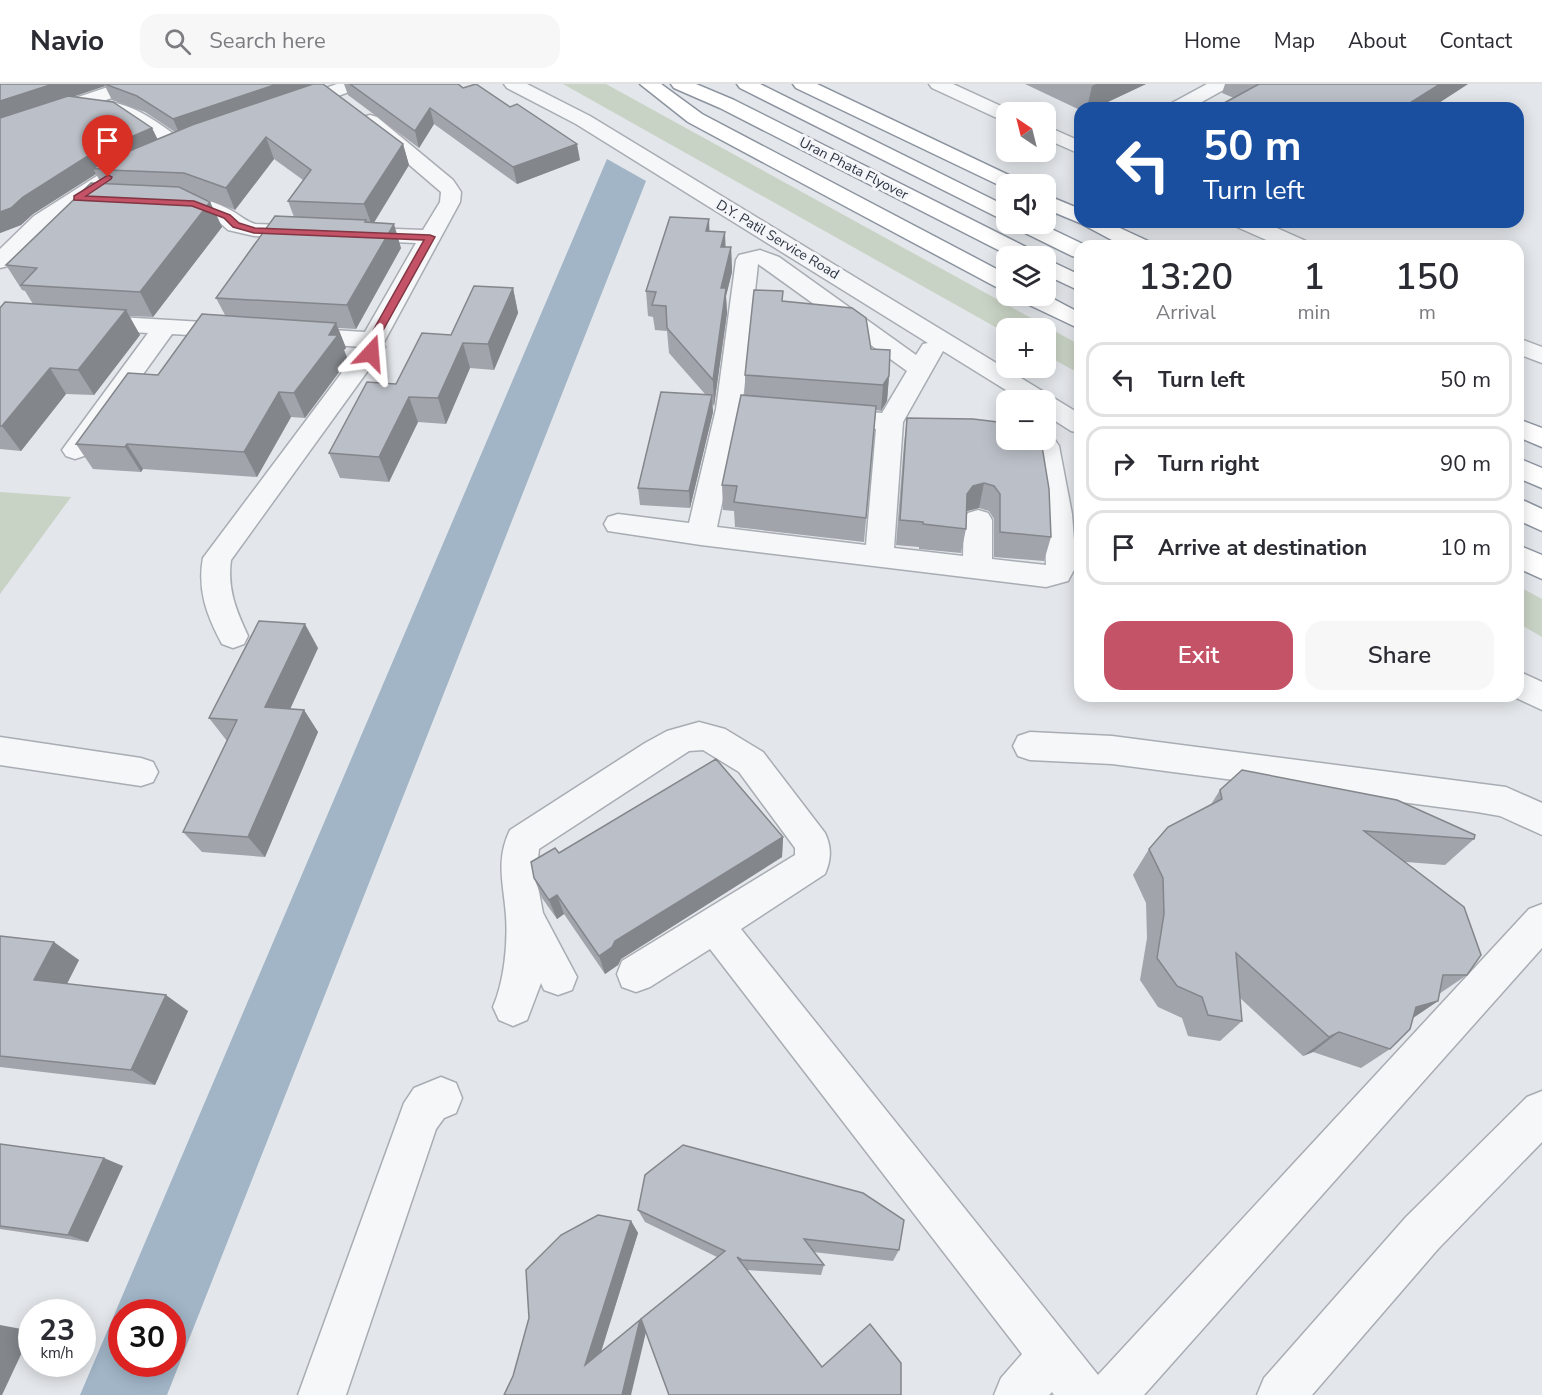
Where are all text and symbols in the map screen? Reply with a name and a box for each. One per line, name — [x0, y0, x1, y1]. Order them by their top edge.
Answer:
search box — [140, 14, 560, 68]
text: Navio — [30, 22, 104, 60]
icon: search — [161, 25, 194, 58]
text: Search here — [209, 26, 326, 56]
text: Home — [1184, 27, 1241, 55]
text: Map — [1274, 27, 1315, 55]
text: About — [1348, 27, 1406, 55]
text: Contact — [1439, 27, 1512, 55]
north arrow — [996, 102, 1056, 162]
map controls — [996, 102, 1056, 450]
pin — [82, 115, 133, 177]
text: 50 m — [1203, 118, 1302, 175]
icon: arrive — [91, 124, 124, 157]
icon: left — [1104, 126, 1182, 204]
street label: Uran Phata Flyover — [796, 133, 912, 204]
text: Turn left — [1203, 172, 1304, 209]
button: sound — [996, 174, 1056, 234]
street label: D.Y. Patil Service Road — [713, 195, 843, 284]
button: layers — [996, 246, 1056, 306]
text: 13:20 — [1138, 253, 1233, 302]
text: 1 — [1303, 253, 1325, 302]
text: 150 — [1395, 253, 1460, 302]
text: Arrival — [1156, 299, 1216, 326]
text: min — [1298, 299, 1331, 326]
text: m — [1419, 299, 1436, 326]
button: + — [996, 318, 1056, 378]
position arrow — [339, 321, 403, 385]
icon: left — [1107, 363, 1140, 396]
text: Turn left — [1158, 365, 1245, 395]
text: 50 m — [1440, 365, 1491, 395]
button: − — [996, 390, 1056, 450]
icon: right — [1107, 447, 1140, 480]
text: Turn right — [1158, 449, 1259, 479]
text: 90 m — [1440, 449, 1491, 479]
icon: arrive — [1107, 531, 1140, 564]
text: Arrive at destination — [1158, 533, 1367, 563]
text: 10 m — [1440, 533, 1491, 563]
button: Exit — [1104, 621, 1293, 690]
button: Share — [1305, 621, 1494, 690]
speed limit sign: 30 — [108, 1299, 186, 1377]
text: 23 — [39, 1310, 75, 1351]
text: km/h — [40, 1343, 74, 1363]

